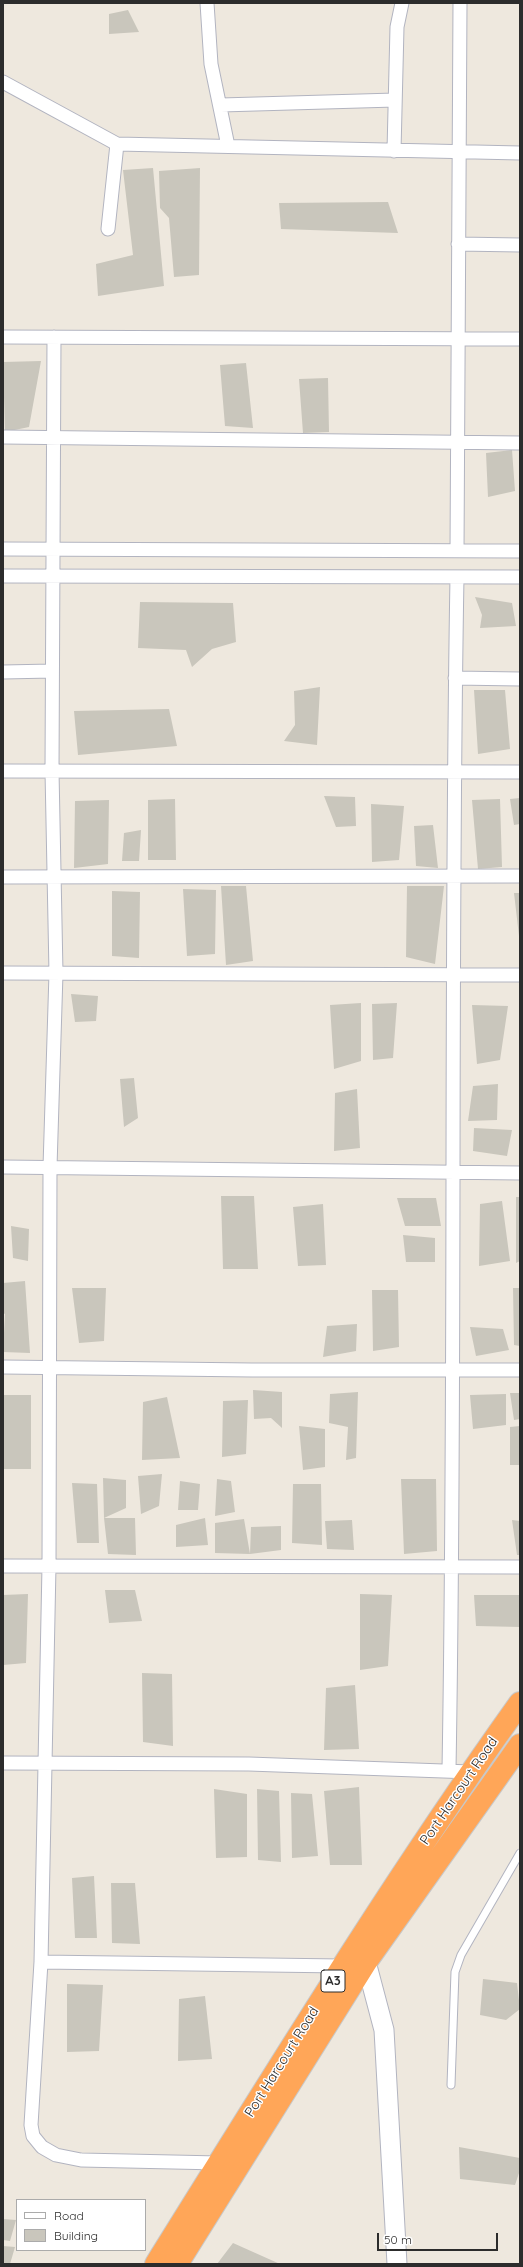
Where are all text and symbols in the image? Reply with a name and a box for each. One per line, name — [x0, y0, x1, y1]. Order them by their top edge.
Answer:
street label: Port Harcourt Road — [417, 1734, 501, 1848]
road number: A3 — [321, 1970, 345, 1992]
street label: Port Harcourt Road — [241, 2004, 323, 2120]
legend — [16, 2199, 146, 2251]
text: Road — [54, 2208, 84, 2223]
scale bar — [379, 2225, 500, 2251]
text: Building — [54, 2228, 98, 2243]
text: 50 m — [384, 2232, 412, 2247]

